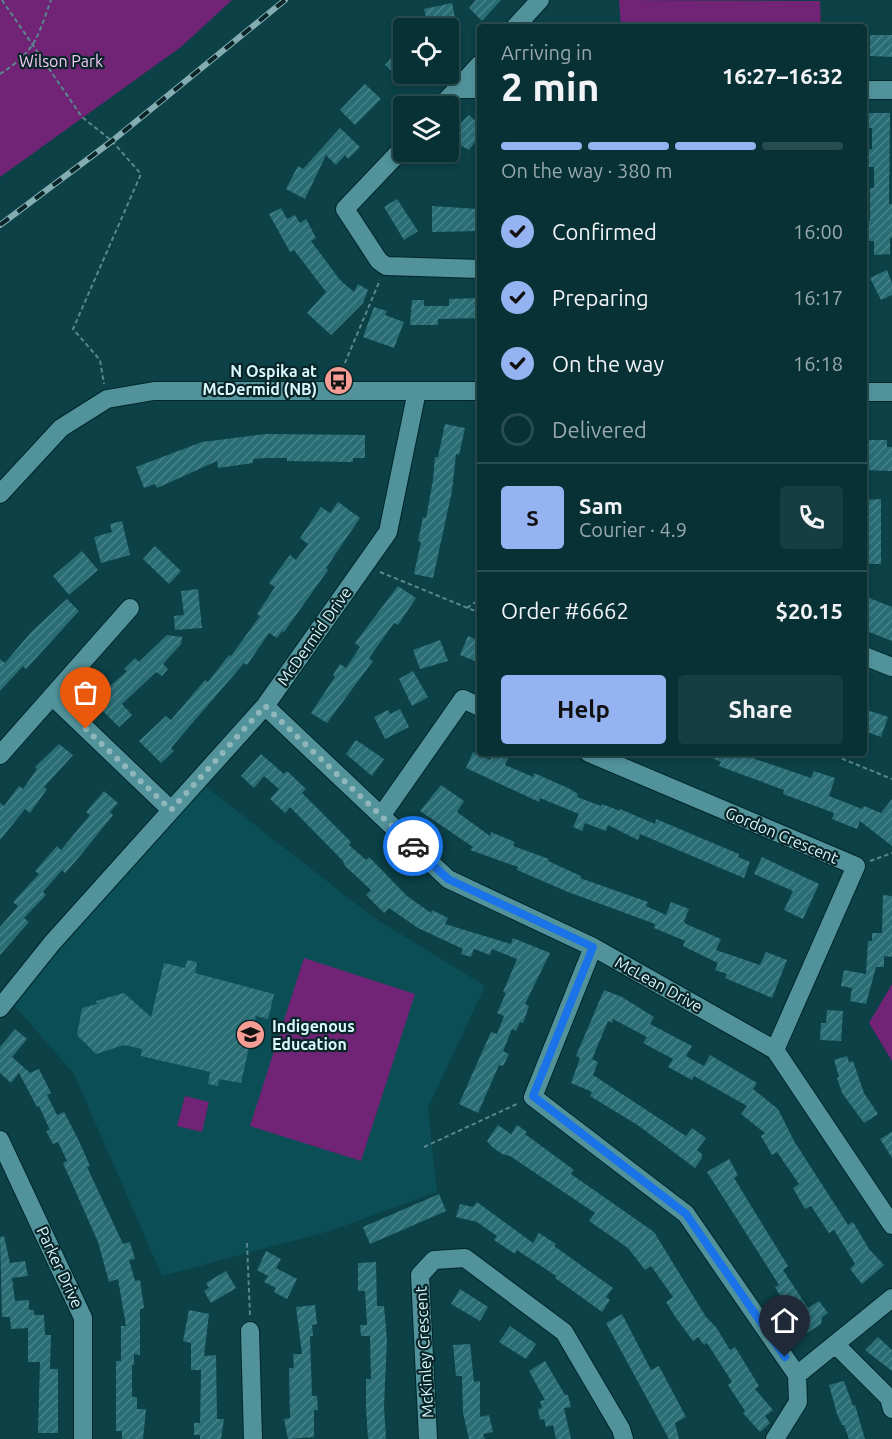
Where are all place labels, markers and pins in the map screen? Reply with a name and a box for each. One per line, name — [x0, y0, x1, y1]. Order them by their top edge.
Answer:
place label: N Ospika at McDermid (NB) — [202, 362, 317, 399]
bus stop icon: N Ospika at McDermid (NB) — [322, 364, 354, 396]
pin — [60, 667, 111, 729]
place label: Indigenous Education — [272, 1017, 355, 1053]
school or university icon: Indigenous Education — [235, 1019, 267, 1051]
pin — [759, 1295, 810, 1357]

